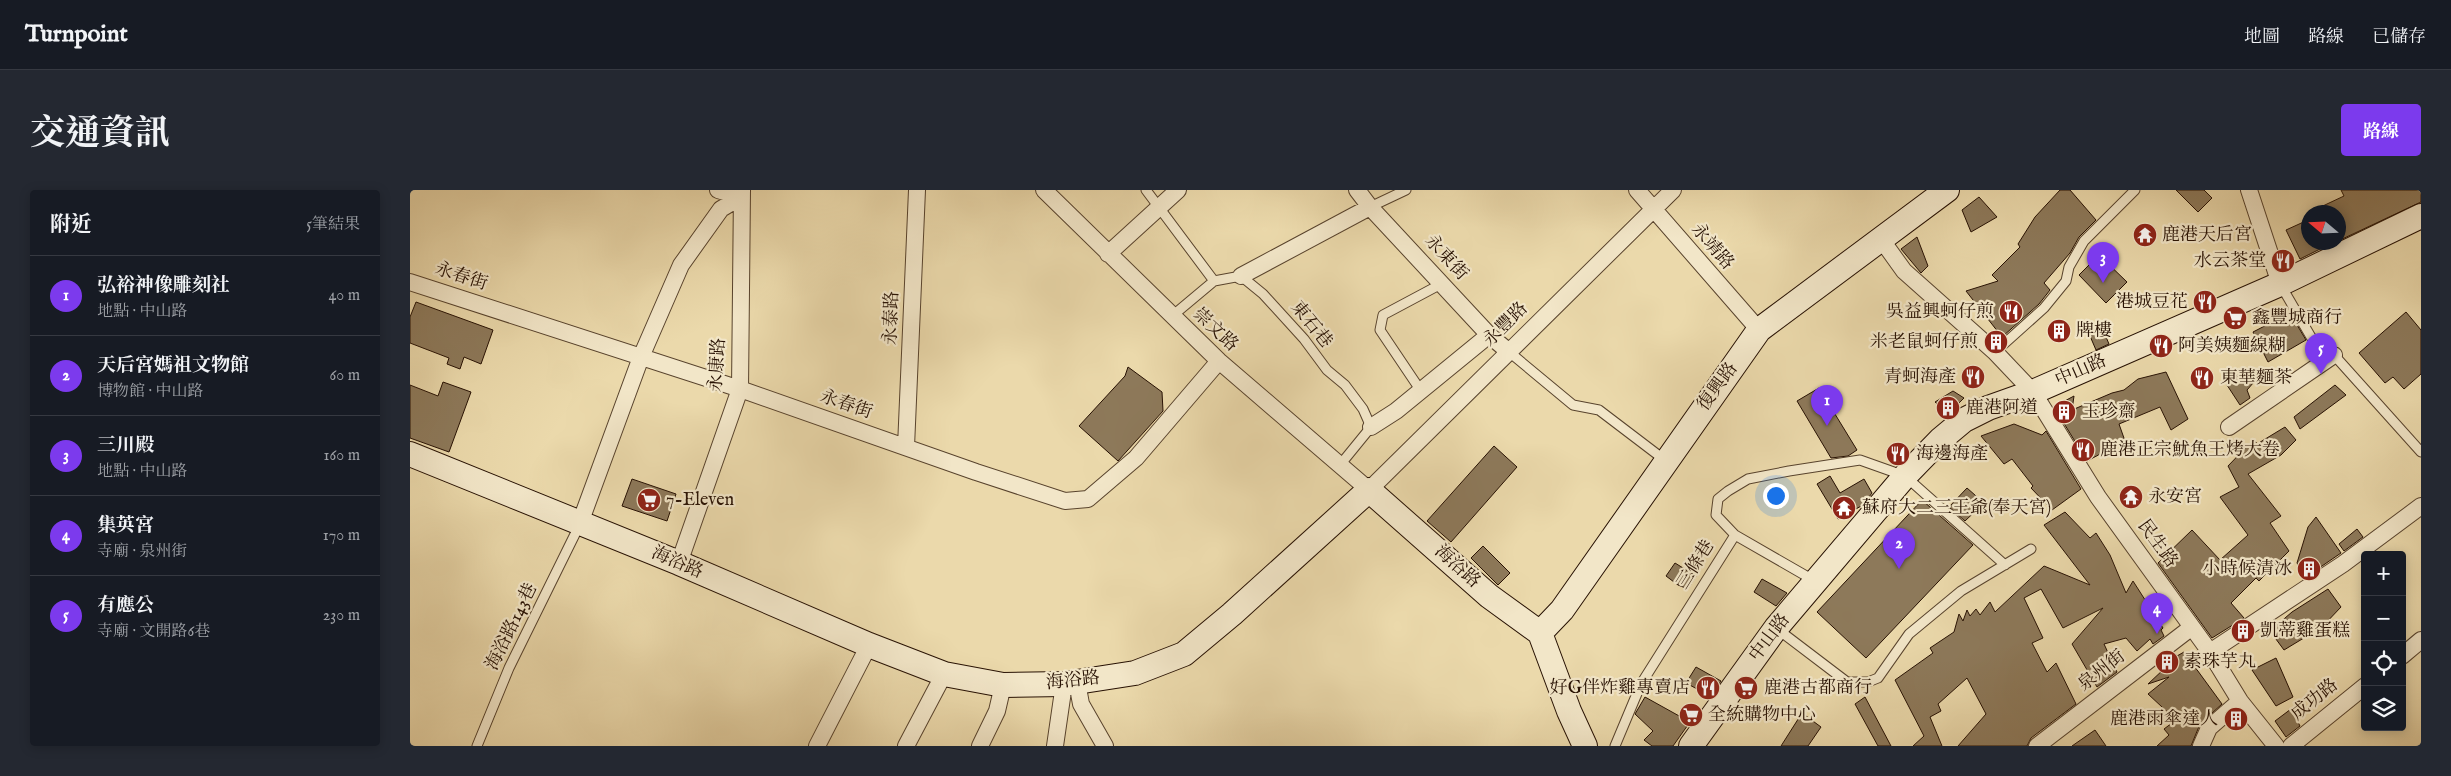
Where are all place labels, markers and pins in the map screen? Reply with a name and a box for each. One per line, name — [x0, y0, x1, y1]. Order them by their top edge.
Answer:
temple icon: 鹿港天后宮 — [2132, 222, 2158, 248]
place label: 鹿港天后宮 — [2162, 224, 2252, 247]
pin: 3 — [2087, 242, 2119, 283]
restaurant icon: 水云茶堂 — [2270, 248, 2296, 274]
place label: 水云茶堂 — [2194, 250, 2266, 273]
restaurant icon: 港城豆花 — [2192, 289, 2218, 315]
place label: 港城豆花 — [2116, 291, 2188, 314]
restaurant icon: 吳益興蚵仔煎 — [1998, 299, 2024, 325]
place label: 吳益興蚵仔煎 — [1886, 301, 1994, 324]
supermarket icon: 鑫豐城商行 — [2222, 305, 2248, 331]
place label: 鑫豐城商行 — [2252, 307, 2342, 330]
building icon: 牌樓 — [2046, 318, 2072, 344]
place label: 牌樓 — [2076, 320, 2112, 343]
building icon: 米老鼠蚵仔煎 — [1983, 329, 2009, 355]
place label: 米老鼠蚵仔煎 — [1870, 331, 1978, 354]
restaurant icon: 阿美姨麵線糊 — [2148, 333, 2174, 359]
pin: 5 — [2305, 333, 2337, 374]
place label: 阿美姨麵線糊 — [2178, 335, 2286, 358]
restaurant icon: 青蚵海產 — [1960, 364, 1986, 390]
restaurant icon: 東華麵茶 — [2189, 365, 2215, 391]
place label: 青蚵海產 — [1884, 366, 1956, 389]
place label: 東華麵茶 — [2220, 367, 2292, 390]
pin: 1 — [1811, 385, 1843, 426]
building icon: 鹿港阿道 — [1935, 395, 1961, 421]
place label: 鹿港阿道 — [1966, 397, 2038, 420]
building icon: 玉珍齋 — [2051, 399, 2077, 425]
place label: 玉珍齋 — [2082, 401, 2136, 424]
restaurant icon: 鹿港正宗魷魚王烤大卷 — [2070, 437, 2096, 463]
place label: 鹿港正宗魷魚王烤大卷 — [2100, 439, 2280, 462]
restaurant icon: 海邊海產 — [1885, 441, 1911, 467]
place label: 海邊海產 — [1916, 443, 1988, 466]
temple icon: 永安宮 — [2118, 484, 2144, 510]
place label: 永安宮 — [2148, 486, 2202, 509]
supermarket icon: 7-Eleven — [636, 487, 662, 513]
place label: 7-Eleven — [666, 489, 735, 512]
temple icon: 蘇府大二三王爺(奉天宮) — [1831, 495, 1857, 521]
place label: 蘇府大二三王爺(奉天宮) — [1862, 497, 2051, 520]
pin: 2 — [1883, 528, 1915, 569]
building icon: 小時候清冰 — [2296, 556, 2322, 582]
place label: 小時候清冰 — [2202, 558, 2292, 581]
pin: 4 — [2141, 593, 2173, 634]
building icon: 凱蒂雞蛋糕 — [2230, 618, 2256, 644]
place label: 凱蒂雞蛋糕 — [2260, 620, 2350, 643]
building icon: 素珠芋丸 — [2154, 649, 2180, 675]
place label: 素珠芋丸 — [2184, 651, 2256, 674]
restaurant icon: 好G伴炸雞專賣店 — [1695, 675, 1721, 701]
supermarket icon: 鹿港古都商行 — [1733, 675, 1759, 701]
place label: 好G伴炸雞專賣店 — [1550, 677, 1690, 700]
place label: 鹿港古都商行 — [1764, 677, 1872, 700]
supermarket icon: 全統購物中心 — [1678, 702, 1704, 728]
place label: 全統購物中心 — [1708, 704, 1816, 727]
building icon: 鹿港雨傘達人 — [2223, 706, 2249, 732]
place label: 鹿港雨傘達人 — [2110, 708, 2218, 731]

